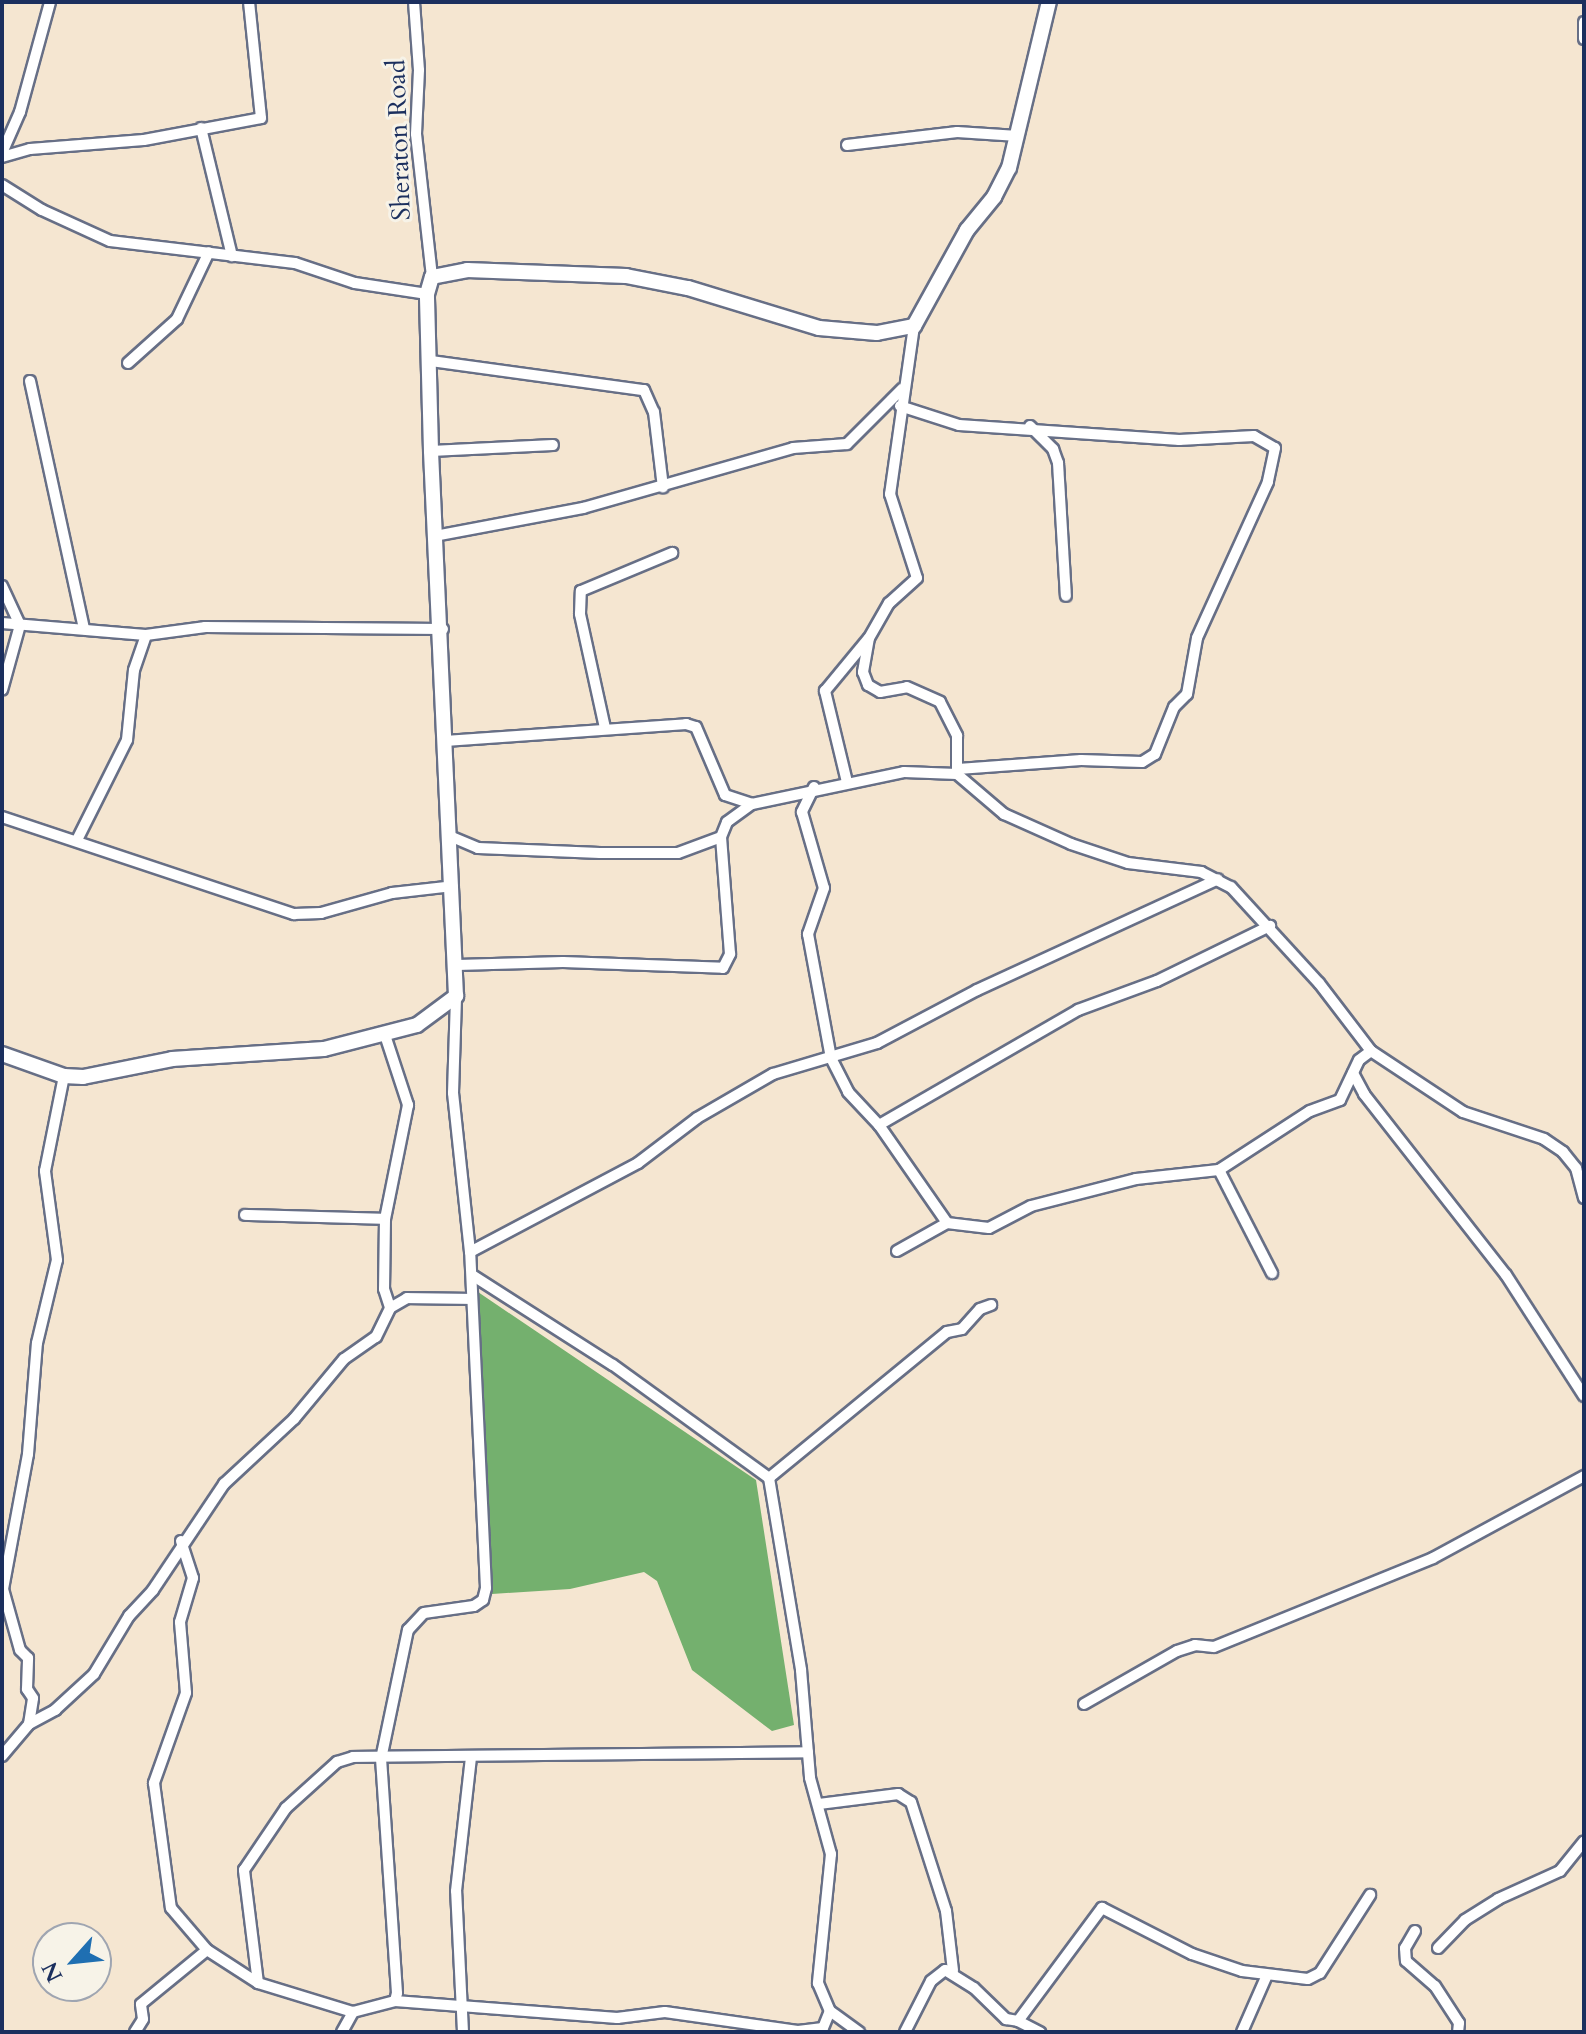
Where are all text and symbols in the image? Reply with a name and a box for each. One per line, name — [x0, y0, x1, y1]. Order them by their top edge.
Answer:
street label: Sheraton Road — [381, 59, 417, 221]
north arrow — [32, 1922, 112, 2002]
text: N — [35, 1957, 70, 1987]

